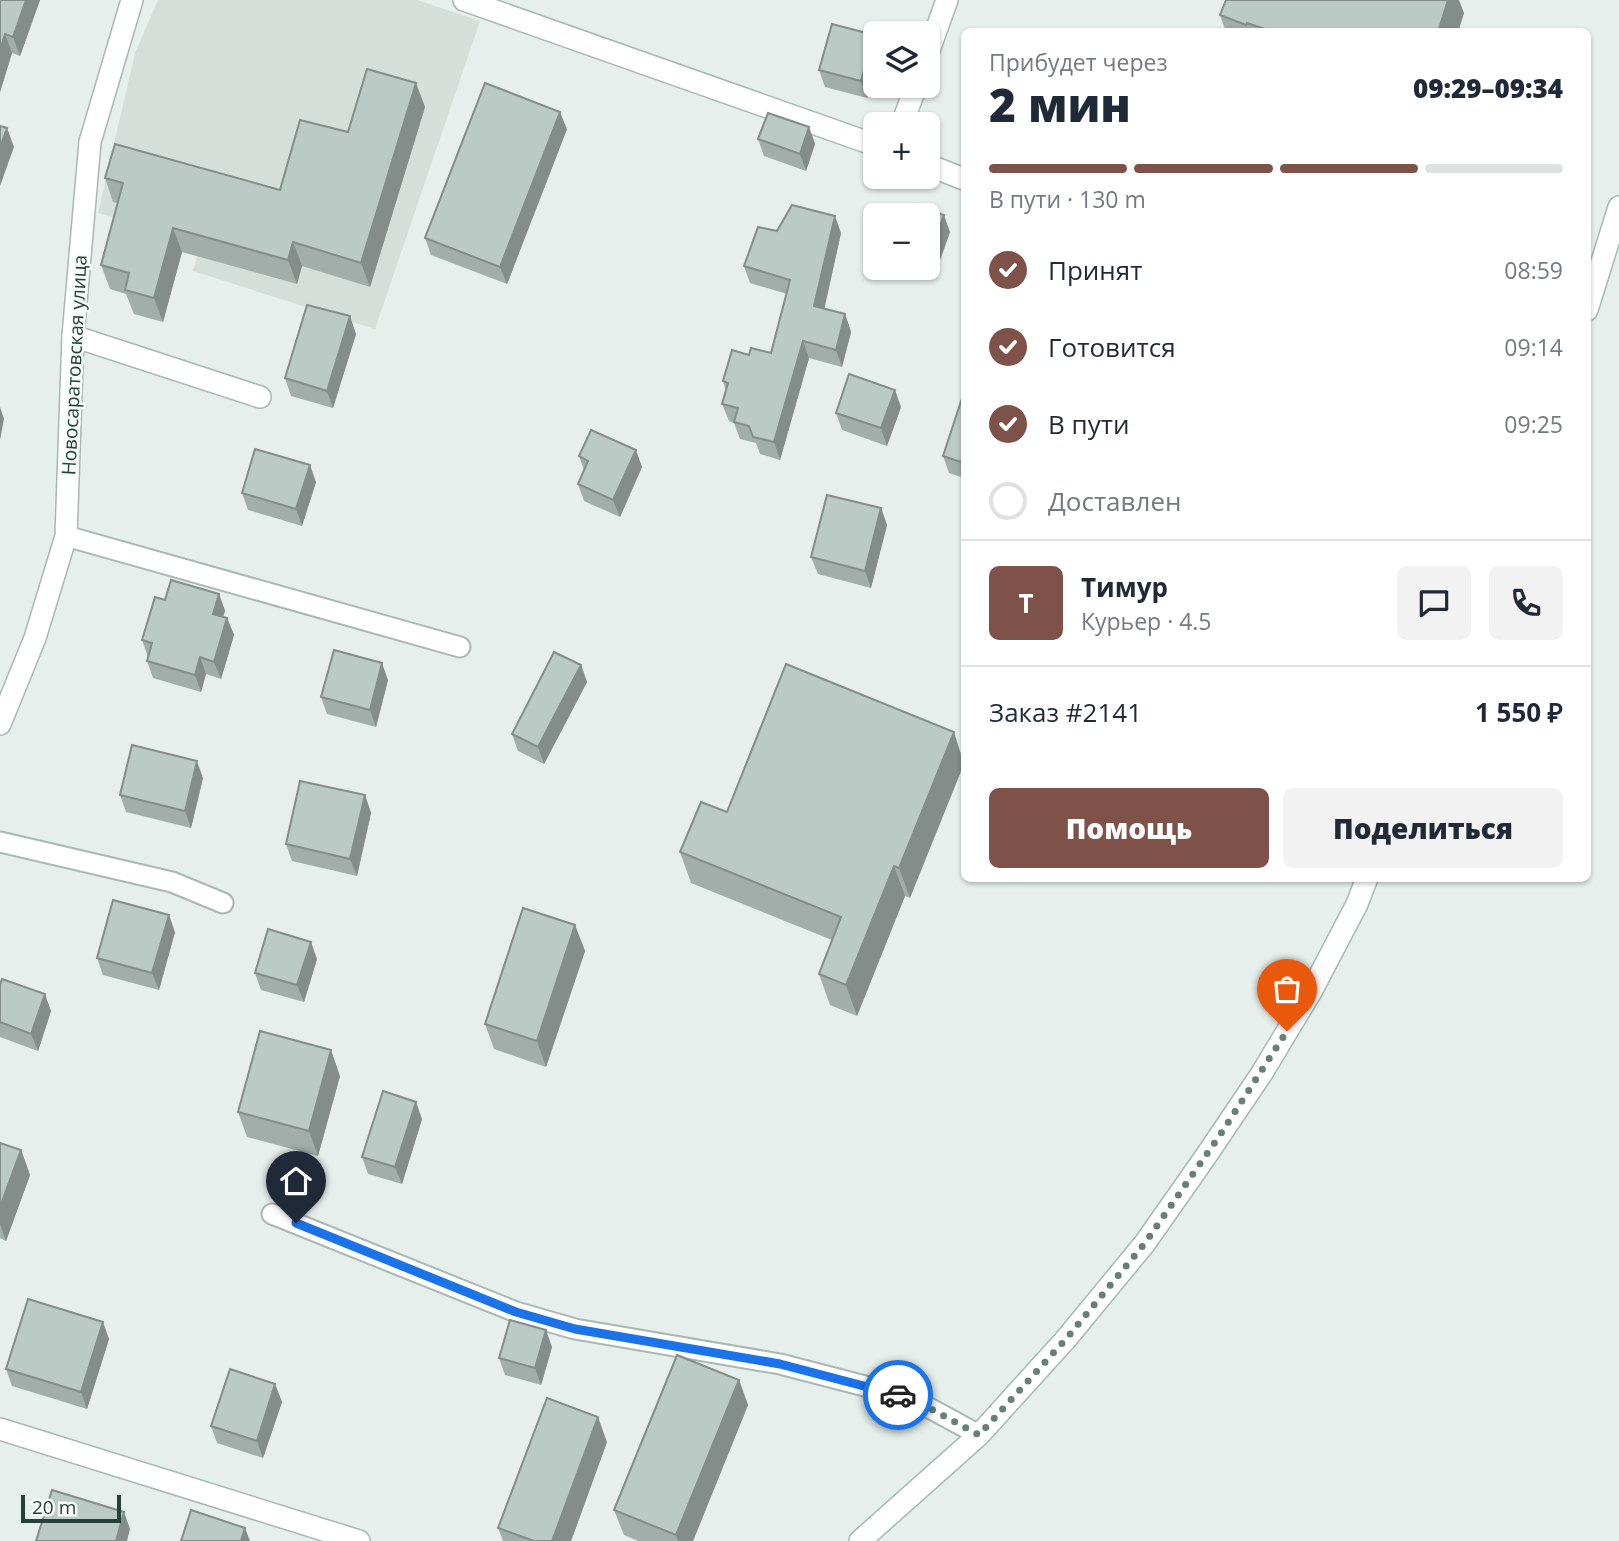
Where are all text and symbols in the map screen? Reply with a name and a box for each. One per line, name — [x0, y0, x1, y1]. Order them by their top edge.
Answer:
map controls — [863, 21, 940, 280]
button: layers — [863, 21, 940, 98]
text: Прибудет через — [989, 46, 1168, 78]
text: 09:29–09:34 — [1413, 70, 1563, 106]
text: 2 мин — [989, 73, 1131, 135]
button: + — [863, 112, 940, 189]
text: В пути · 130 m — [989, 183, 1146, 215]
button: − — [863, 203, 940, 280]
icon: check — [989, 251, 1027, 289]
text: Принят — [1048, 252, 1142, 288]
street label: Новосаратовская улица — [55, 254, 93, 476]
text: 08:59 — [1504, 254, 1563, 286]
icon: check — [989, 328, 1027, 366]
text: Готовится — [1048, 329, 1176, 365]
text: 09:14 — [1504, 331, 1563, 363]
icon: check — [989, 405, 1027, 443]
text: В пути — [1048, 406, 1129, 442]
text: 09:25 — [1504, 408, 1563, 440]
text: Доставлен — [1048, 483, 1181, 519]
button: chat — [1397, 566, 1471, 640]
button: phone — [1489, 566, 1563, 640]
text: Тимур — [1081, 569, 1168, 605]
text: Т — [1018, 585, 1034, 621]
text: Курьер · 4.5 — [1081, 605, 1212, 637]
text: Заказ #2141 — [989, 694, 1142, 730]
text: 1 550 ₽ — [1475, 694, 1563, 730]
button: Помощь — [989, 788, 1269, 868]
button: Поделиться — [1283, 788, 1563, 868]
pin — [1257, 959, 1317, 1031]
icon: bag — [1268, 970, 1306, 1008]
pin — [266, 1151, 326, 1223]
icon: home — [277, 1162, 315, 1200]
courier — [863, 1360, 933, 1430]
icon: car — [879, 1376, 917, 1414]
scale bar — [21, 1492, 121, 1524]
text: 20 m — [32, 1494, 76, 1520]

